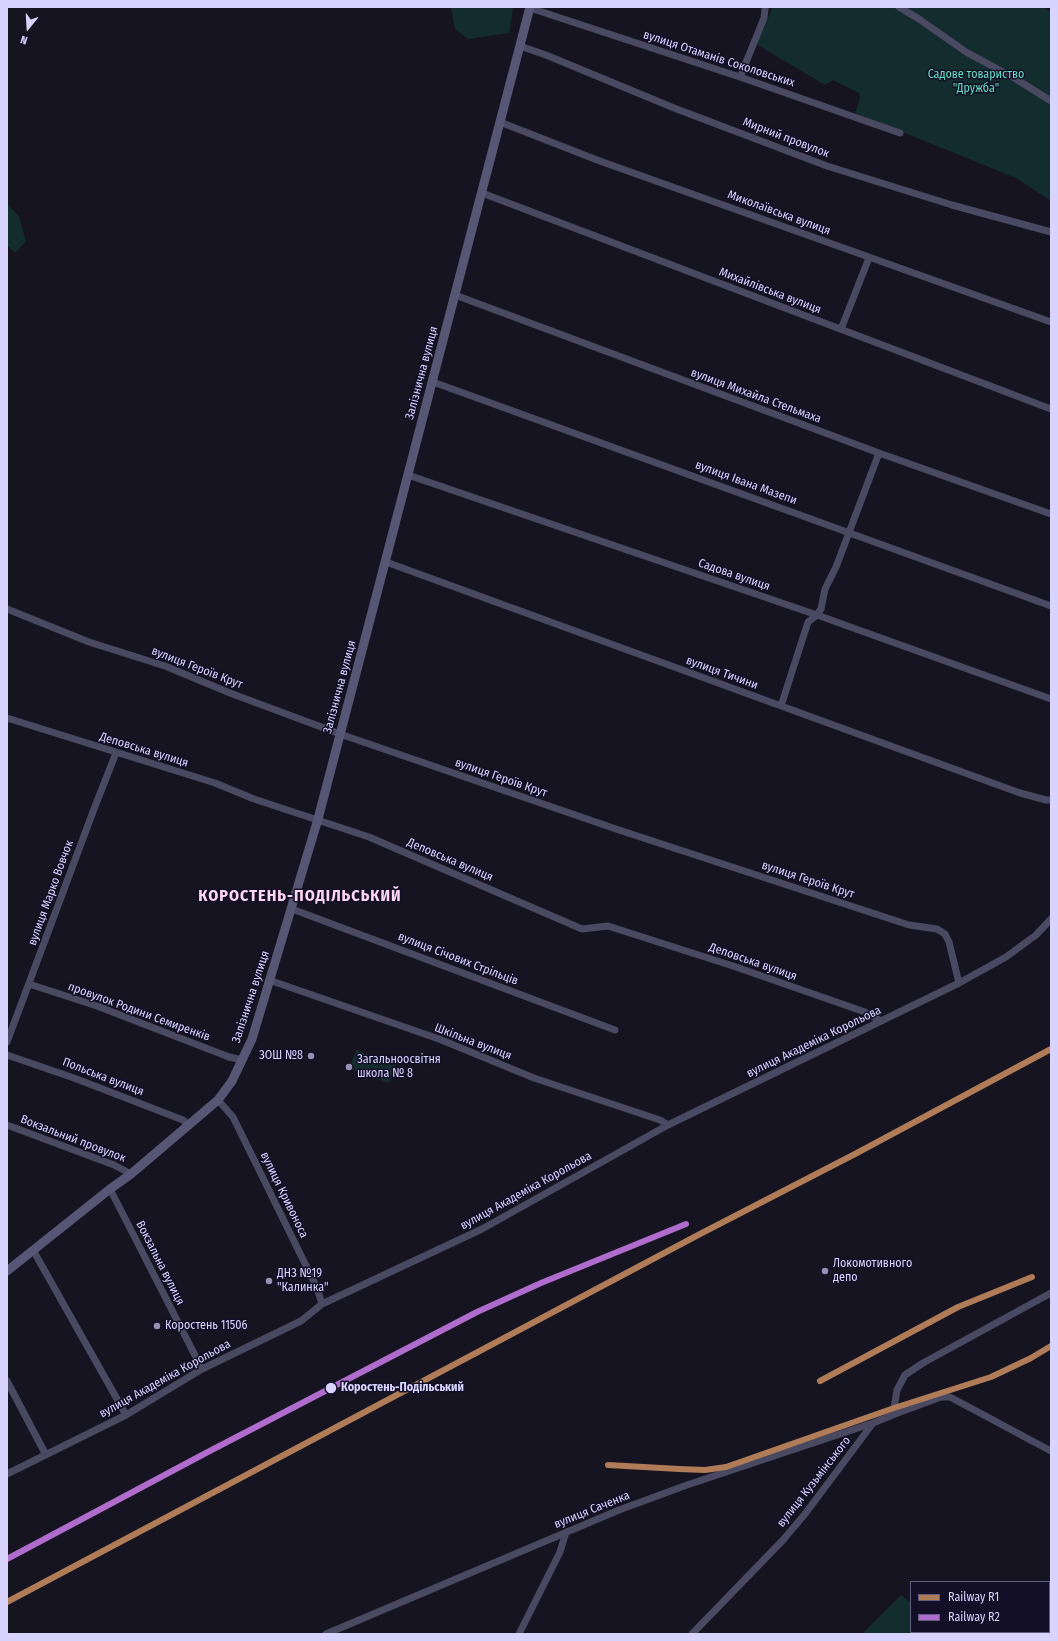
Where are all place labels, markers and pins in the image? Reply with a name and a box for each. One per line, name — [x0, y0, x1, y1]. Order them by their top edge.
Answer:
place label: ЗОШ №8 — [259, 1049, 303, 1063]
marker: ЗОШ №8 — [306, 1051, 316, 1061]
place label: Загальноосвітня школа № 8 — [357, 1053, 441, 1081]
marker: Загальноосвітня школа № 8 — [344, 1062, 354, 1072]
place label: Локомотивного депо — [833, 1257, 912, 1285]
marker: Локомотивного депо — [820, 1266, 830, 1276]
place label: ДНЗ №19 "Калинка" — [277, 1267, 328, 1295]
marker: ДНЗ №19 "Калинка" — [264, 1276, 274, 1286]
place label: Коростень 11506 — [165, 1319, 248, 1333]
marker: Коростень 11506 — [152, 1321, 162, 1331]
marker: Коростень-Подільський — [324, 1381, 338, 1395]
place label: Коростень-Подільський — [341, 1381, 464, 1395]

